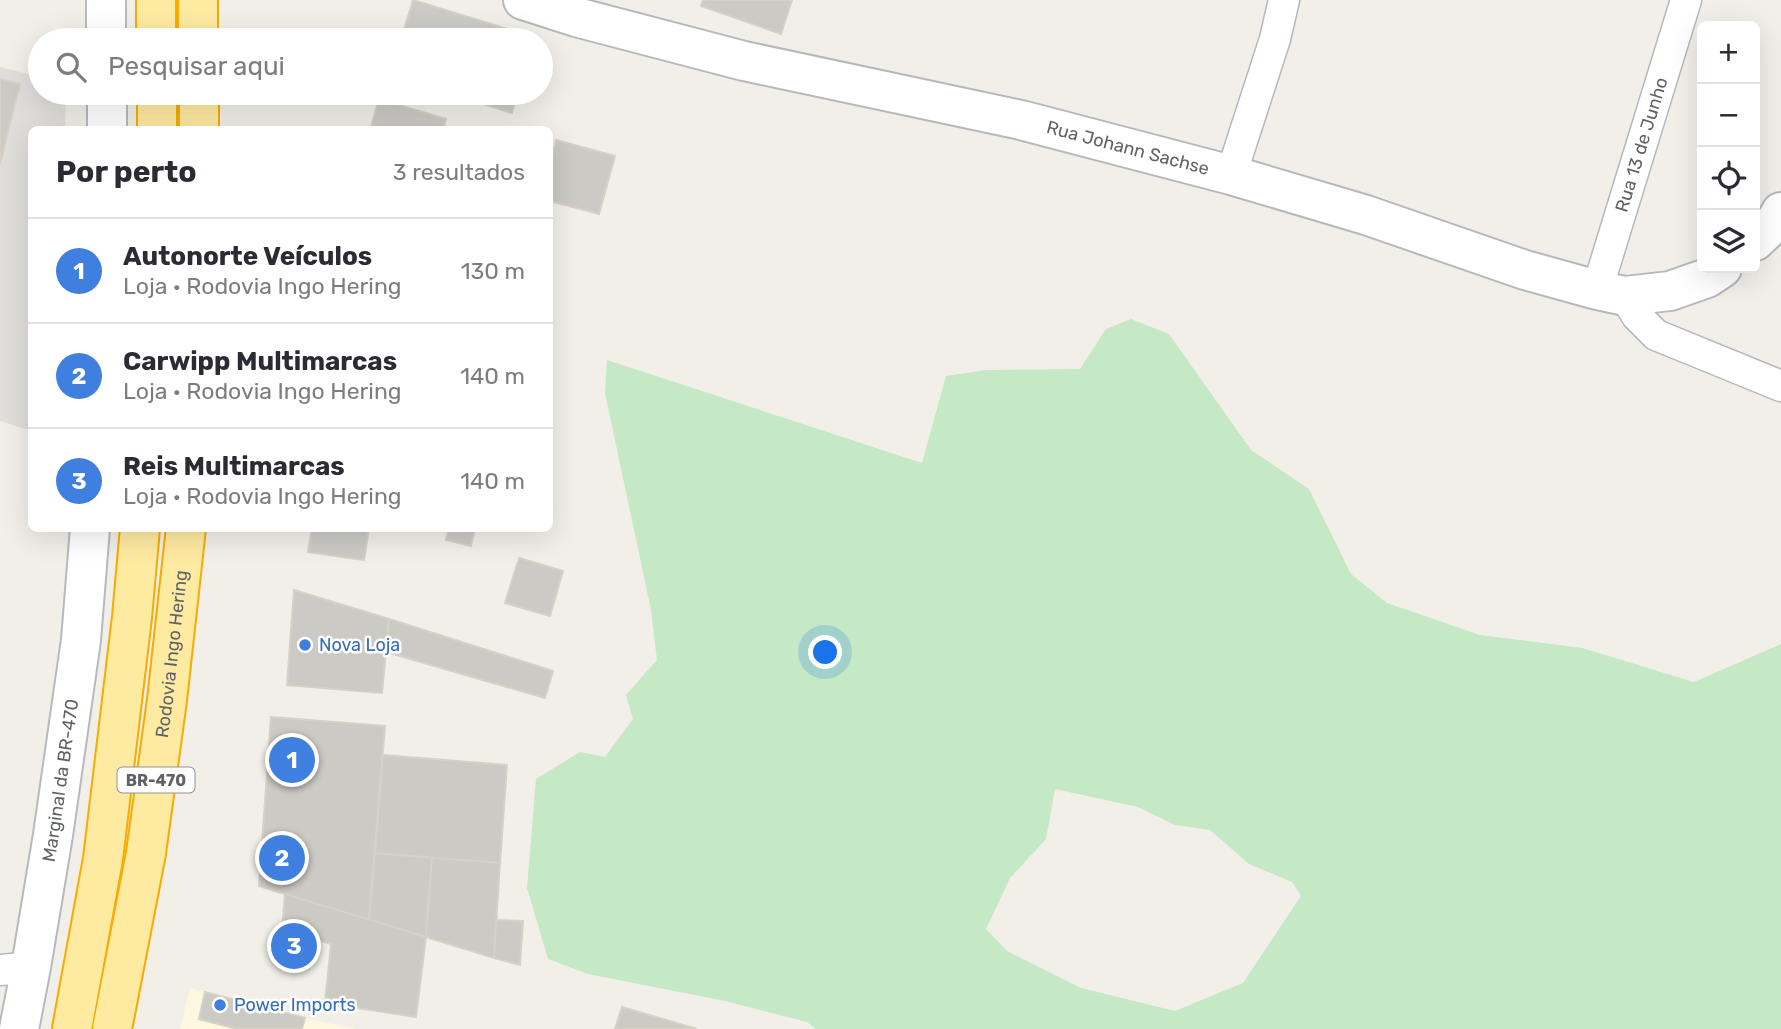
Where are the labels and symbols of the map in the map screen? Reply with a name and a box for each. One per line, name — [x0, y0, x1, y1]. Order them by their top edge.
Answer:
street label: Rua 13 de Junho — [1611, 75, 1673, 215]
street label: Rua Johann Sachse — [1044, 116, 1212, 180]
street label: Rodovia Ingo Hering — [151, 569, 192, 739]
place label: Nova Loja — [319, 634, 400, 656]
your location — [808, 635, 842, 669]
marker: Nova Loja — [297, 637, 313, 653]
street label: Marginal da BR-470 — [38, 698, 83, 864]
pin: 1 — [269, 734, 315, 786]
road number: BR-470 — [118, 768, 194, 792]
pin: 2 — [259, 832, 305, 884]
pin: 3 — [271, 920, 317, 972]
place label: Power Imports — [234, 994, 356, 1016]
marker: Power Imports — [212, 997, 228, 1013]

